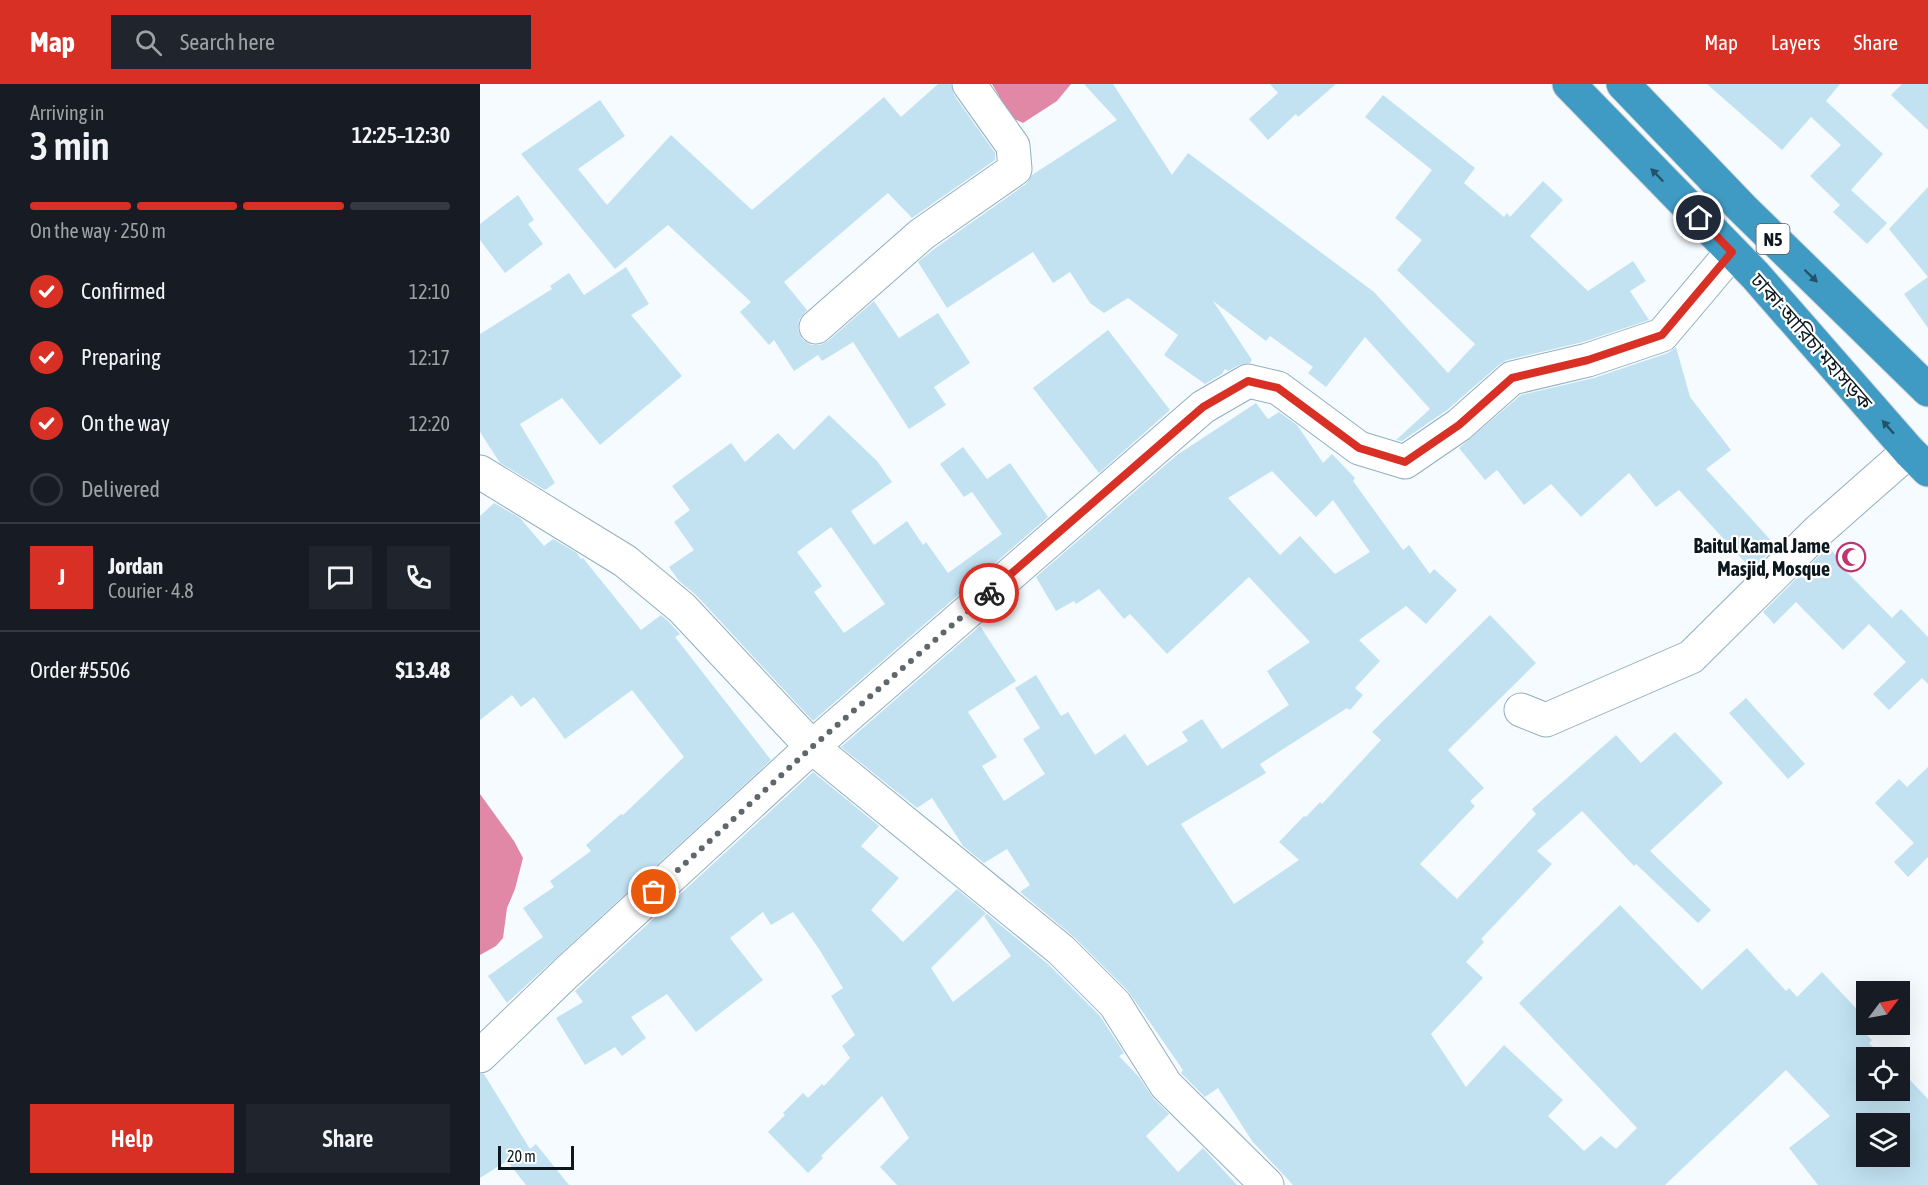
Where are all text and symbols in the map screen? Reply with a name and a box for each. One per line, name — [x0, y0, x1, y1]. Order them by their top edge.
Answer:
search box — [111, 15, 531, 69]
text: Map — [30, 26, 75, 58]
icon: search — [132, 26, 165, 59]
text: Search here — [180, 29, 275, 55]
text: Map — [1704, 30, 1738, 54]
text: Layers — [1771, 30, 1821, 54]
text: Share — [1854, 30, 1898, 54]
text: Arriving in — [30, 101, 104, 124]
text: 12:25–12:30 — [352, 122, 450, 148]
text: 3 min — [30, 124, 110, 168]
one-way arrow — [1651, 169, 1665, 183]
pin — [1673, 192, 1724, 243]
icon: home — [1682, 201, 1715, 234]
text: On the way · 250 m — [30, 219, 166, 242]
road number: N5 — [1756, 224, 1790, 254]
street label: ঢাকা-আরিচা মহাসড়ক — [1746, 267, 1878, 414]
one-way arrow — [1804, 268, 1818, 282]
icon: check — [30, 275, 63, 308]
text: Confirmed — [81, 278, 166, 304]
text: 12:10 — [409, 280, 450, 303]
icon: check — [30, 341, 63, 374]
text: Preparing — [81, 344, 161, 370]
text: 12:17 — [409, 346, 450, 369]
icon: check — [30, 407, 63, 440]
text: On the way — [81, 410, 170, 436]
text: 12:20 — [409, 412, 450, 435]
one-way arrow — [1881, 420, 1895, 435]
text: Delivered — [81, 476, 160, 502]
place label: Baitul Kamal Jame Masjid, Mosque — [1694, 534, 1830, 580]
mosque icon: Baitul Kamal Jame Masjid, Mosque — [1835, 541, 1867, 573]
button: chat — [309, 546, 372, 609]
button: phone — [387, 546, 450, 609]
text: Jordan — [108, 553, 163, 579]
courier — [959, 563, 1019, 623]
text: J — [58, 564, 65, 590]
icon: bike — [973, 577, 1006, 610]
text: Courier · 4.8 — [108, 579, 194, 602]
text: Order #5506 — [30, 657, 130, 683]
text: $13.48 — [395, 657, 450, 683]
pin — [628, 866, 679, 917]
icon: bag — [637, 875, 670, 908]
north arrow — [1856, 981, 1910, 1035]
map controls — [1856, 981, 1910, 1167]
button: locate — [1856, 1047, 1910, 1101]
button: Help — [30, 1104, 234, 1173]
button: Share — [246, 1104, 450, 1173]
button: layers — [1856, 1113, 1910, 1167]
scale bar — [498, 1143, 574, 1170]
text: 20 m — [507, 1147, 536, 1165]

